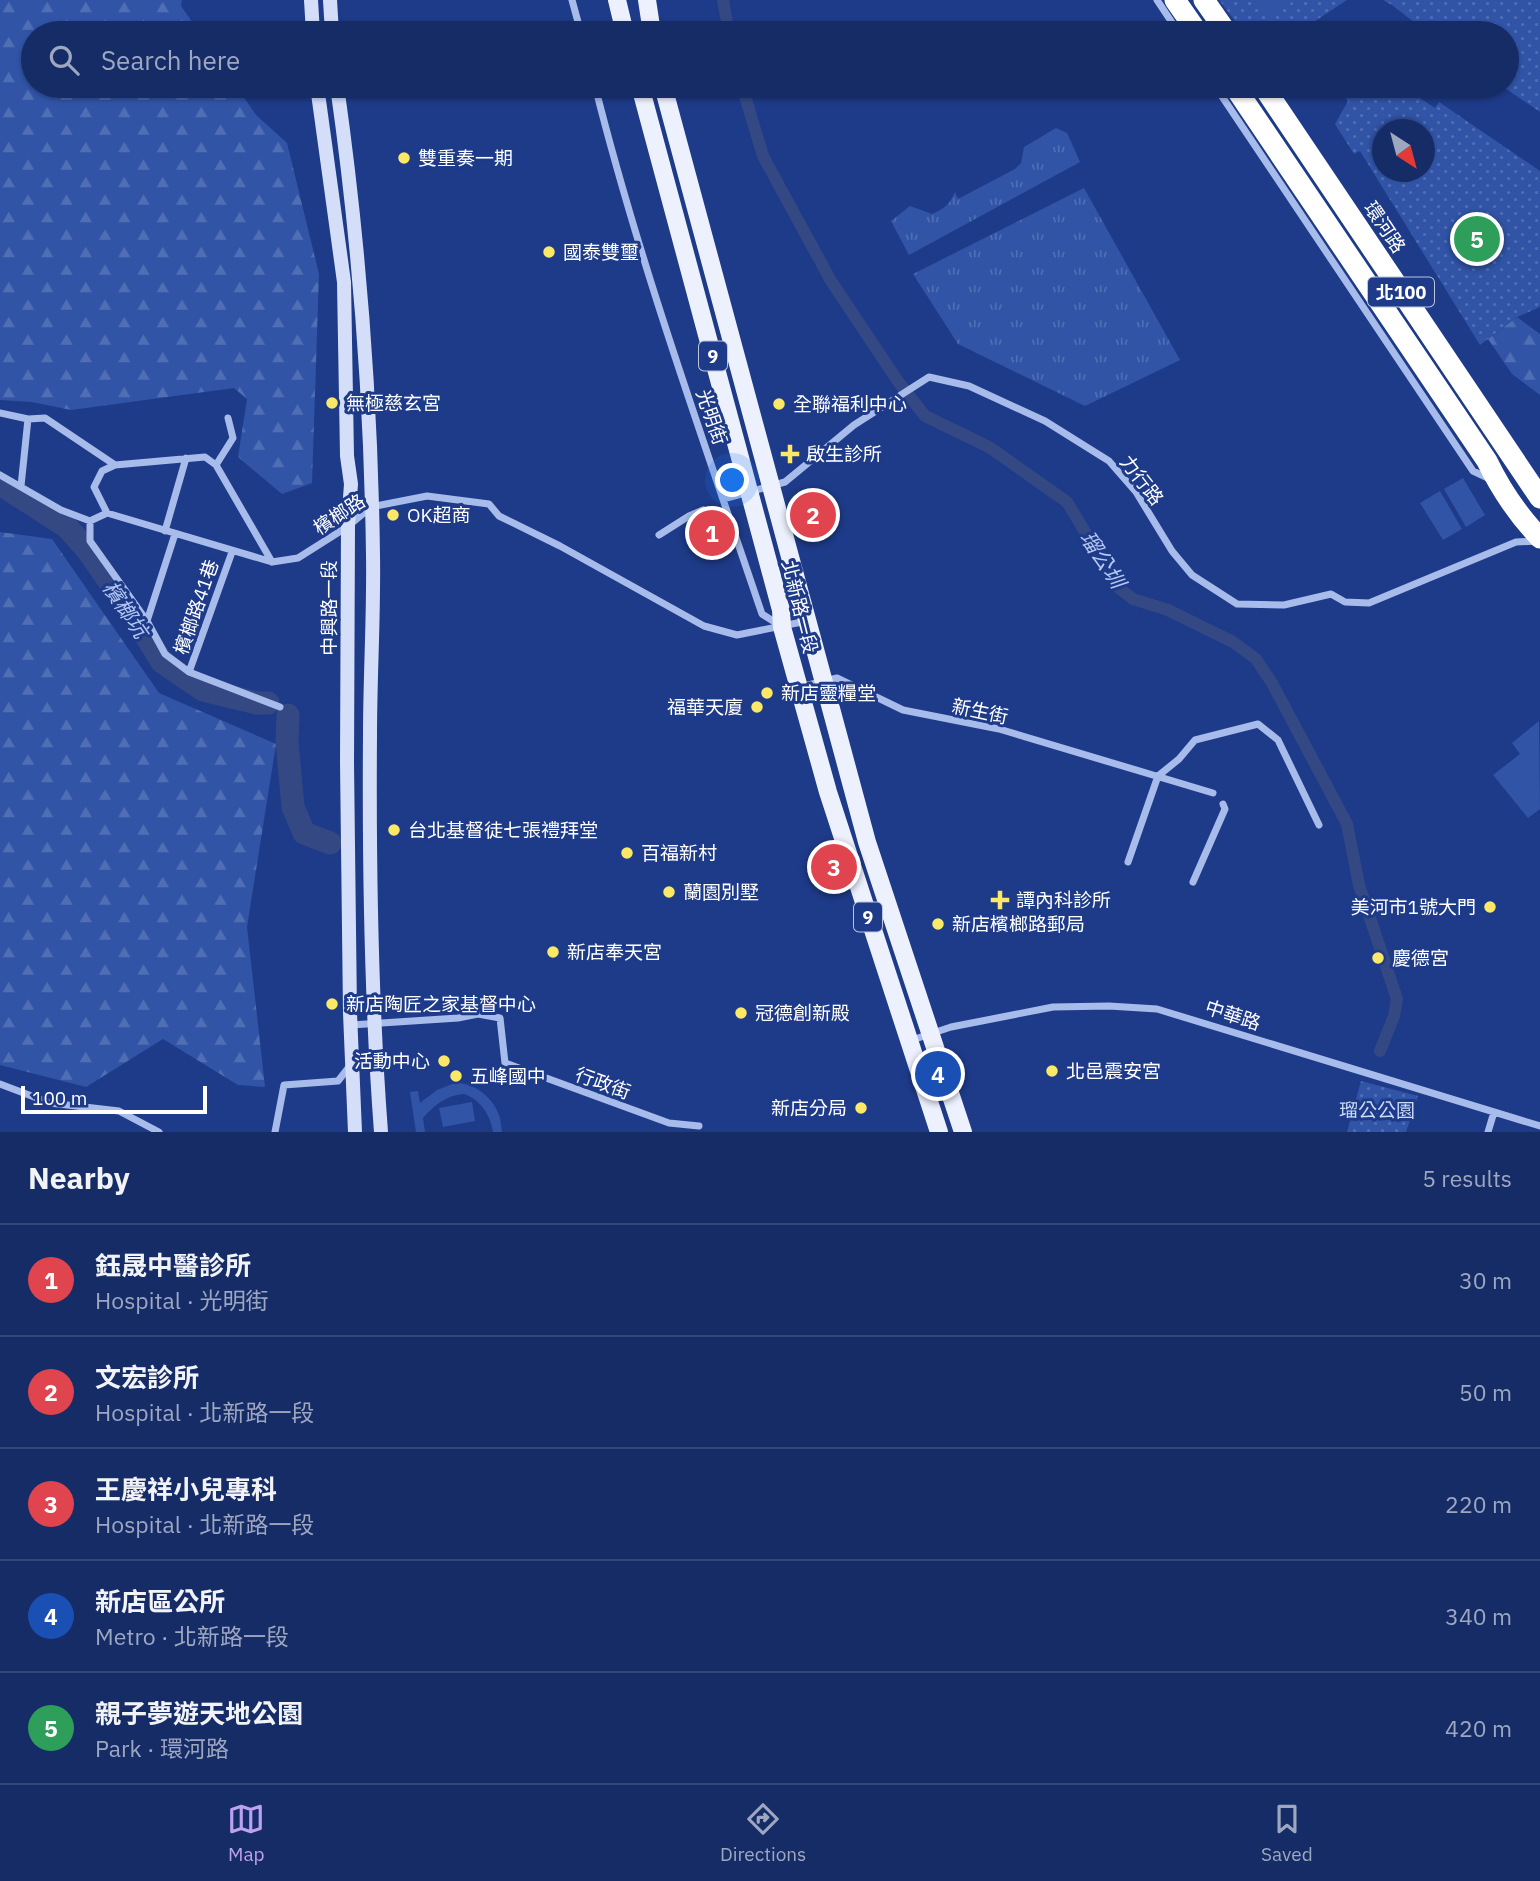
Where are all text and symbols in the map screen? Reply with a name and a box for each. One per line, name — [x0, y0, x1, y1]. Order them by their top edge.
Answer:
search box — [21, 21, 1519, 98]
icon: search — [45, 41, 83, 79]
text: Search here — [101, 43, 240, 77]
north arrow — [1372, 119, 1435, 182]
place label: 雙重奏一期 — [418, 146, 513, 170]
marker: 雙重奏一期 — [396, 150, 412, 166]
street label: 環河路 — [1359, 197, 1411, 257]
pin: 5 — [1454, 213, 1500, 265]
place label: 國泰雙璽 — [563, 240, 639, 264]
marker: 國泰雙璽 — [541, 244, 557, 260]
road number: 北100 — [1368, 278, 1434, 306]
road number: 9 — [699, 342, 727, 370]
street label: 光明街 — [691, 386, 733, 448]
place label: 無極慈玄宮 — [346, 391, 441, 415]
place label: 全聯福利中心 — [793, 392, 907, 416]
marker: 無極慈玄宮 — [324, 395, 340, 411]
marker: 全聯福利中心 — [771, 396, 787, 412]
place label: 啟生診所 — [806, 442, 882, 466]
marker: 啟生診所 — [780, 444, 800, 464]
street label: 力行路 — [1115, 450, 1169, 510]
your location — [715, 463, 749, 497]
street label: 檳榔路 — [309, 488, 369, 540]
pin: 2 — [790, 489, 836, 541]
place label: OK超商 — [407, 503, 471, 527]
marker: OK超商 — [385, 507, 401, 523]
pin: 1 — [689, 507, 735, 559]
water label: 瑠公圳 — [1074, 525, 1134, 596]
street label: 檳榔路41巷 — [169, 556, 223, 658]
street label: 北新路一段 — [777, 558, 823, 656]
street label: 中興路一段 — [317, 560, 341, 656]
water label: 檳榔坑 — [97, 575, 157, 645]
place label: 新店靈糧堂 — [781, 681, 876, 705]
marker: 新店靈糧堂 — [759, 685, 775, 701]
street label: 新生街 — [950, 693, 1010, 729]
place label: 福華天廈 — [667, 695, 743, 719]
marker: 福華天廈 — [749, 699, 765, 715]
place label: 台北基督徒七張禮拜堂 — [408, 818, 598, 842]
marker: 台北基督徒七張禮拜堂 — [386, 822, 402, 838]
place label: 百福新村 — [641, 841, 717, 865]
pin: 3 — [811, 841, 857, 893]
marker: 百福新村 — [619, 845, 635, 861]
place label: 蘭園別墅 — [683, 880, 759, 904]
marker: 蘭園別墅 — [661, 884, 677, 900]
place label: 譚內科診所 — [1016, 888, 1111, 912]
marker: 譚內科診所 — [990, 890, 1010, 910]
place label: 美河市1號大門 — [1351, 895, 1476, 919]
marker: 美河市1號大門 — [1482, 899, 1498, 915]
road number: 9 — [854, 902, 882, 932]
place label: 新店檳榔路郵局 — [952, 912, 1085, 936]
marker: 新店檳榔路郵局 — [930, 916, 946, 932]
place label: 新店奉天宮 — [567, 940, 662, 964]
marker: 新店奉天宮 — [545, 944, 561, 960]
place label: 慶德宮 — [1392, 946, 1449, 970]
marker: 慶德宮 — [1370, 950, 1386, 966]
place label: 新店陶匠之家基督中心 — [346, 992, 536, 1016]
street label: 中華路 — [1202, 995, 1264, 1035]
marker: 新店陶匠之家基督中心 — [324, 996, 340, 1012]
place label: 冠德創新殿 — [755, 1001, 850, 1025]
marker: 冠德創新殿 — [733, 1005, 749, 1021]
pin: 4 — [915, 1048, 961, 1100]
place label: 活動中心 — [354, 1049, 430, 1073]
marker: 活動中心 — [436, 1053, 452, 1069]
place label: 北邑震安宮 — [1066, 1059, 1161, 1083]
street label: 行政街 — [572, 1062, 634, 1104]
marker: 北邑震安宮 — [1044, 1063, 1060, 1079]
place label: 五峰國中 — [470, 1064, 546, 1088]
marker: 五峰國中 — [448, 1068, 464, 1084]
scale bar — [21, 1083, 206, 1115]
text: 100 m — [32, 1086, 87, 1110]
place label: 新店分局 — [771, 1096, 847, 1120]
park label: 瑠公公園 — [1339, 1098, 1415, 1122]
marker: 新店分局 — [853, 1100, 869, 1116]
text: Nearby — [28, 1158, 130, 1197]
text: 5 results — [1422, 1163, 1512, 1193]
text: 鈺晟中醫診所 — [95, 1248, 251, 1282]
text: 1 — [44, 1265, 58, 1295]
text: 30 m — [1459, 1265, 1512, 1295]
text: Hospital · 光明街 — [95, 1285, 268, 1315]
text: 文宏診所 — [95, 1360, 199, 1394]
text: 2 — [44, 1377, 58, 1407]
text: 50 m — [1459, 1377, 1512, 1407]
text: Hospital · 北新路一段 — [95, 1397, 314, 1427]
text: 王慶祥小兒專科 — [95, 1472, 277, 1506]
text: 3 — [44, 1489, 58, 1519]
text: 220 m — [1445, 1489, 1512, 1519]
text: Hospital · 北新路一段 — [95, 1509, 314, 1539]
text: 新店區公所 — [95, 1584, 225, 1618]
text: 4 — [44, 1601, 58, 1631]
text: 340 m — [1445, 1601, 1512, 1631]
text: Metro · 北新路一段 — [95, 1621, 289, 1651]
text: 親子夢遊天地公園 — [95, 1696, 303, 1730]
text: 5 — [44, 1713, 58, 1743]
text: 420 m — [1445, 1713, 1512, 1743]
text: Park · 環河路 — [95, 1733, 229, 1763]
tab: Map — [227, 1800, 265, 1866]
tab: Directions — [720, 1800, 806, 1866]
tab: Saved — [1261, 1800, 1313, 1866]

